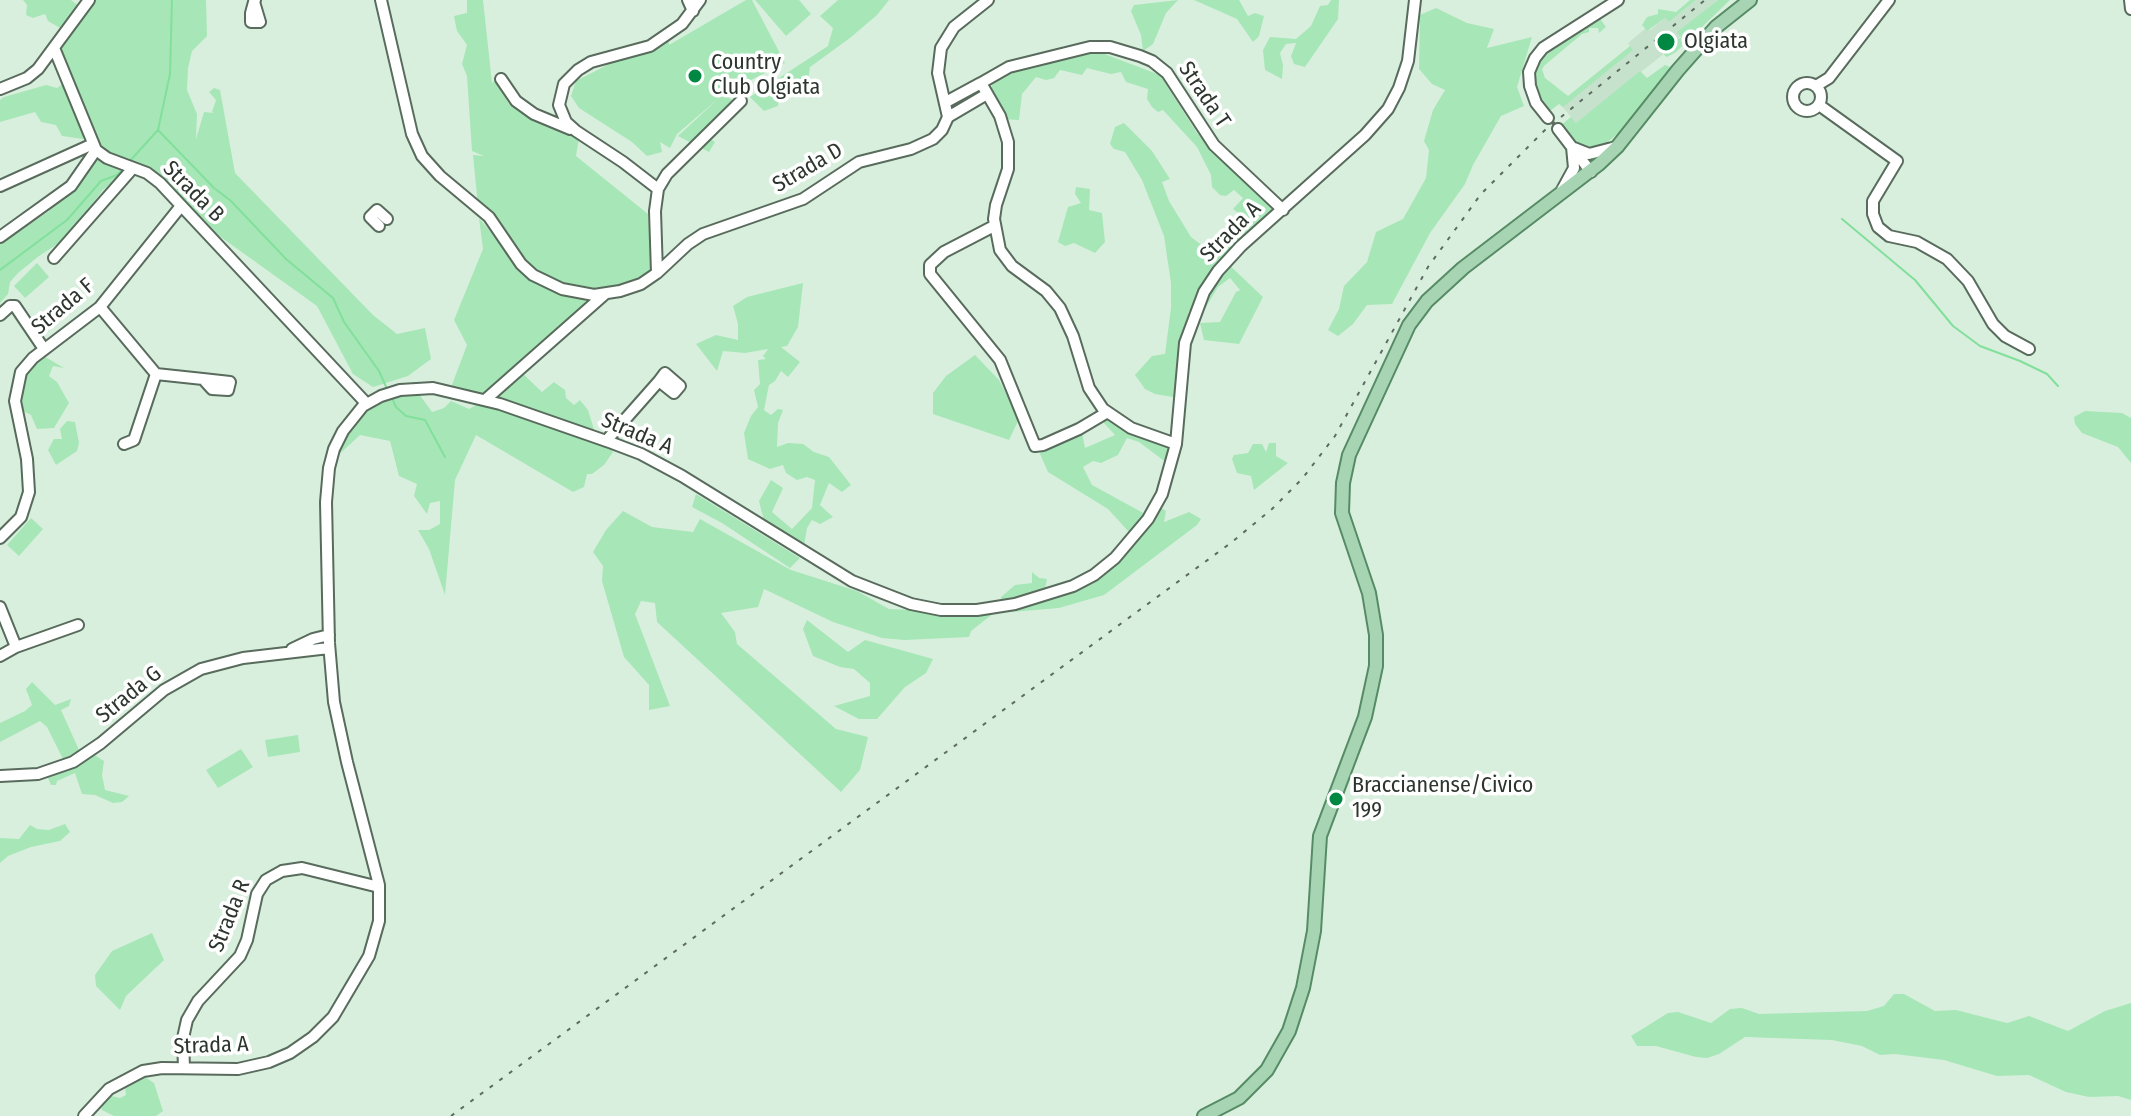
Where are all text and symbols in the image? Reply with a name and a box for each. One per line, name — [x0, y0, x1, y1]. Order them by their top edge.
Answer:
place label: Olgiata — [1684, 29, 1748, 55]
marker: Olgiata — [1655, 31, 1677, 53]
place label: Country Club Olgiata — [711, 50, 820, 102]
street label: Strada T — [1172, 57, 1236, 133]
marker: Country Club Olgiata — [686, 67, 704, 85]
street label: Strada D — [768, 137, 848, 199]
street label: Strada B — [157, 156, 229, 228]
street label: Strada A — [1195, 196, 1267, 268]
street label: Strada F — [26, 273, 100, 341]
street label: Strada A — [597, 407, 677, 461]
street label: Strada G — [91, 661, 167, 729]
place label: Braccianense/Civico 199 — [1352, 773, 1533, 824]
marker: Braccianense/Civico 199 — [1327, 790, 1345, 808]
street label: Strada R — [204, 876, 256, 956]
street label: Strada A — [173, 1031, 249, 1061]

